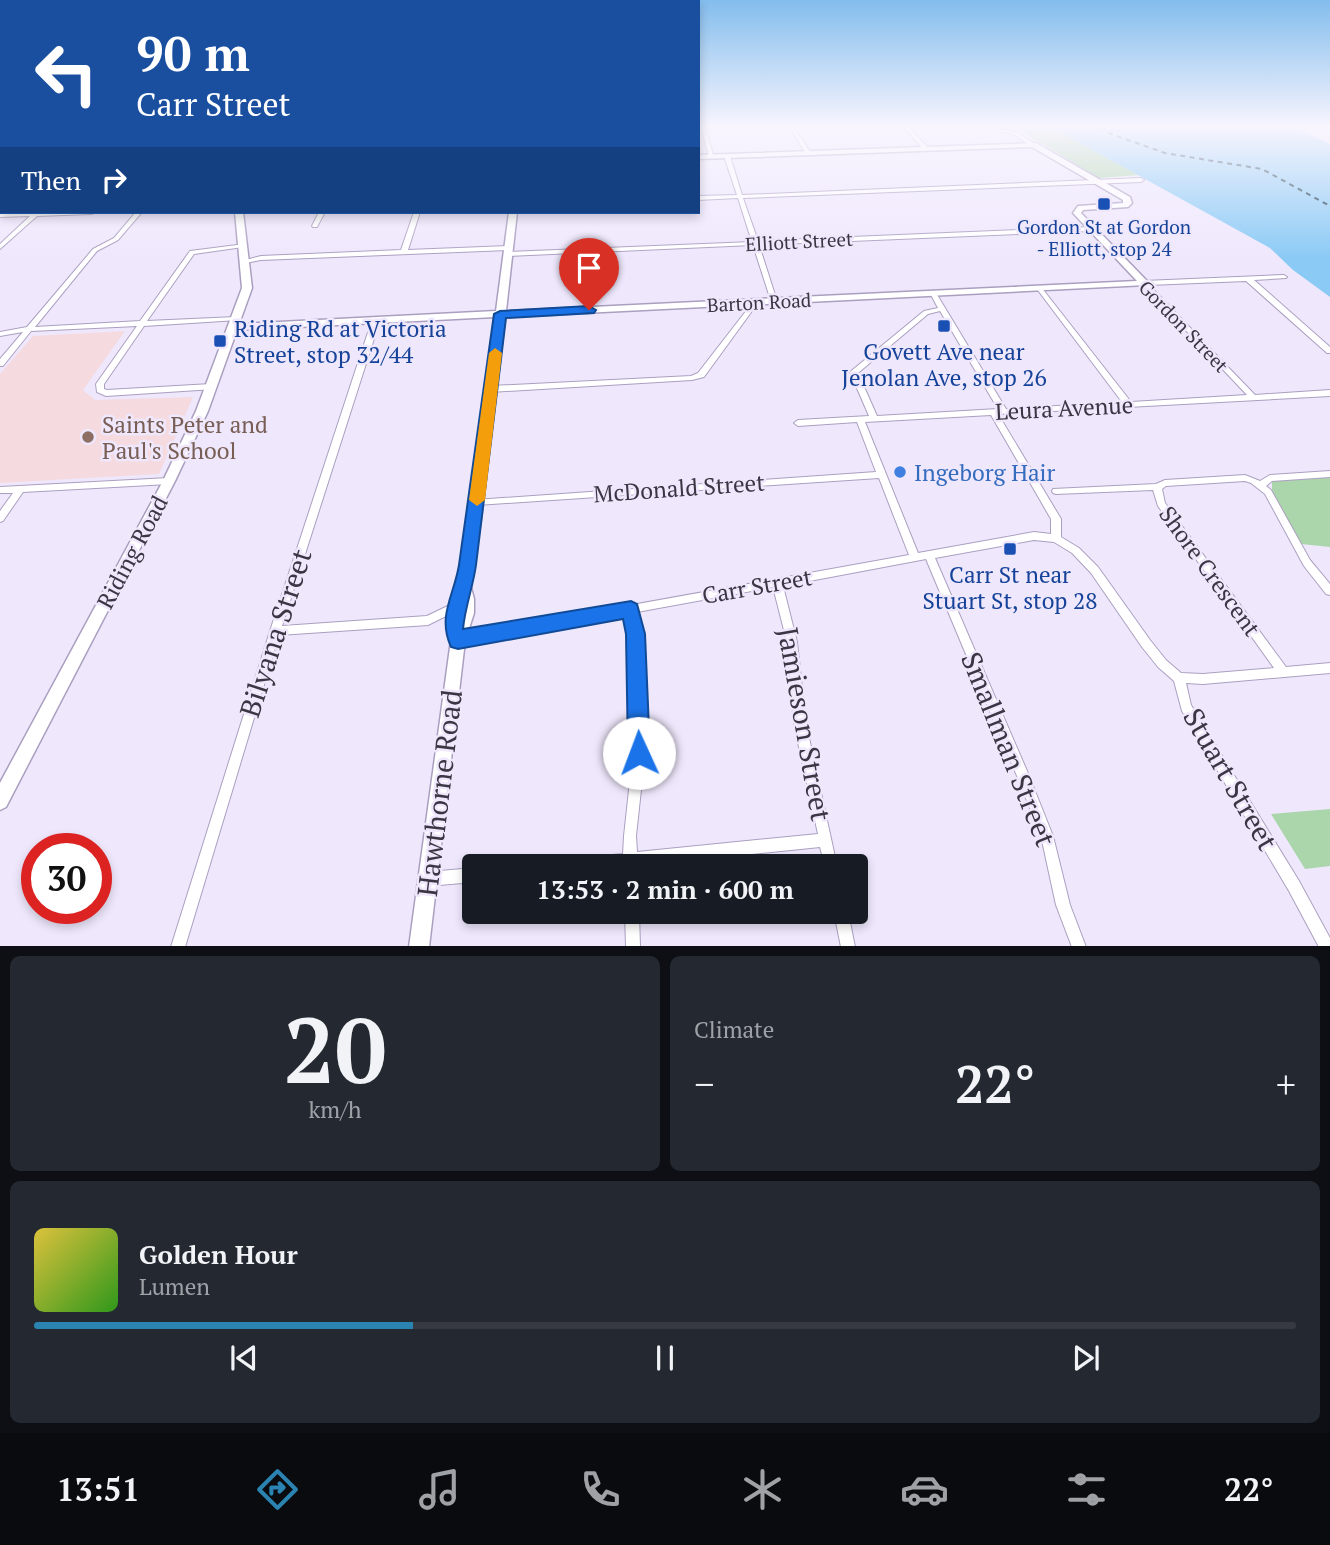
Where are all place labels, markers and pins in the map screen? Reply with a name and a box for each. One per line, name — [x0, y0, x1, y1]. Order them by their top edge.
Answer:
marker: Gordon St at Gordon - Elliott, stop 24 — [1096, 196, 1112, 212]
place label: Gordon St at Gordon - Elliott, stop 24 — [1017, 214, 1191, 261]
pin — [559, 238, 619, 310]
place label: Riding Rd at Victoria Street, stop 32/44 — [234, 313, 447, 370]
marker: Govett Ave near Jenolan Ave, stop 26 — [936, 318, 952, 334]
marker: Riding Rd at Victoria Street, stop 32/44 — [212, 333, 228, 349]
place label: Govett Ave near Jenolan Ave, stop 26 — [841, 336, 1047, 393]
place label: Saints Peter and Paul's School — [102, 409, 268, 466]
marker: Saints Peter and Paul's School — [80, 429, 96, 445]
place label: Ingeborg Hair — [914, 457, 1055, 488]
marker: Ingeborg Hair — [892, 464, 908, 480]
marker: Carr St near Stuart St, stop 28 — [1002, 541, 1018, 557]
place label: Carr St near Stuart St, stop 28 — [922, 559, 1098, 616]

